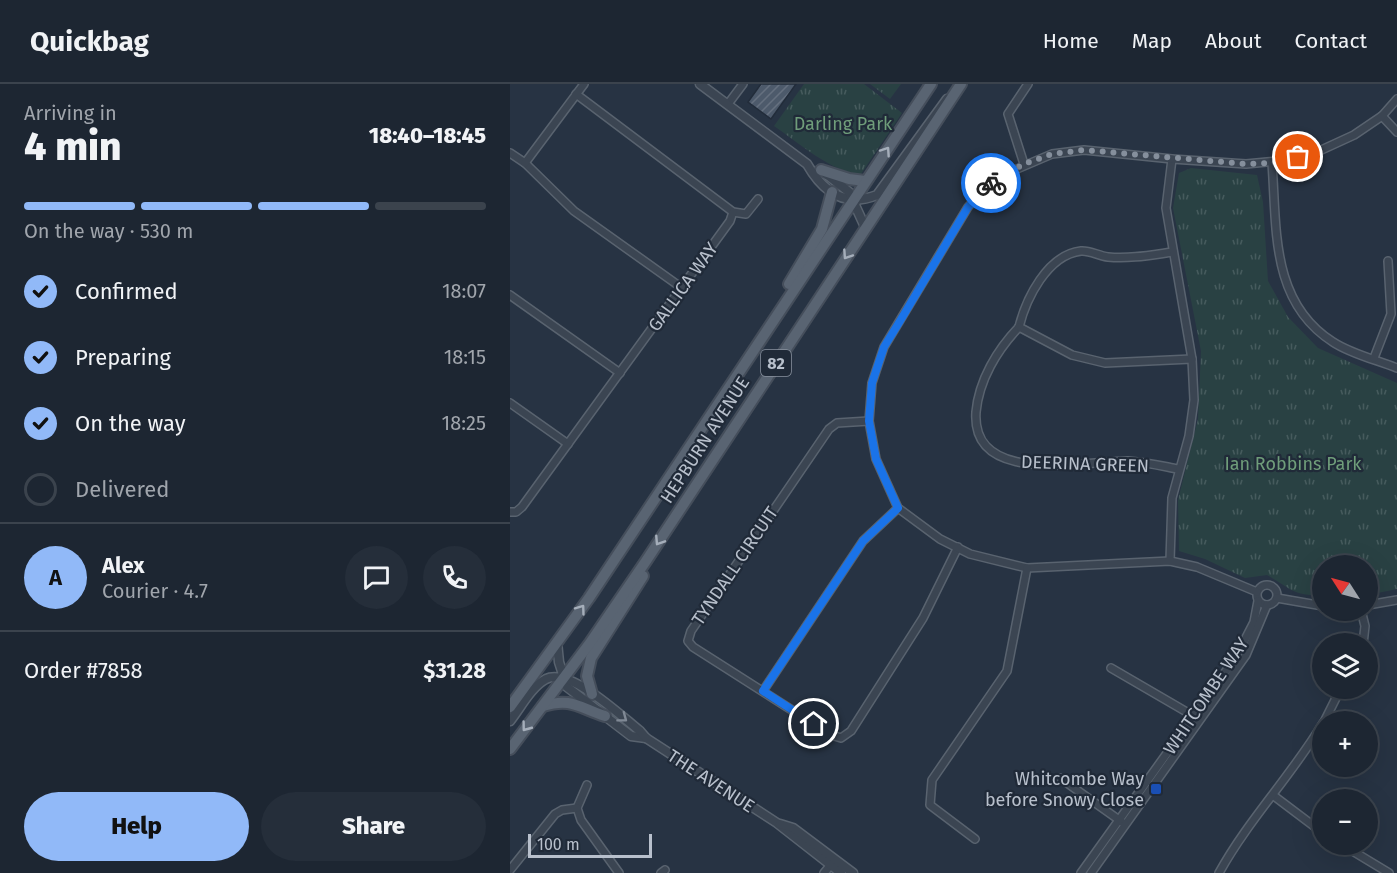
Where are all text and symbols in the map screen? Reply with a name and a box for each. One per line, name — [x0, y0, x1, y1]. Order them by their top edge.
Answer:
text: Quickbag — [30, 25, 149, 58]
text: Home — [1043, 28, 1099, 54]
text: Map — [1132, 28, 1172, 54]
text: About — [1205, 28, 1262, 54]
text: Contact — [1295, 28, 1367, 54]
text: Arriving in — [24, 101, 117, 125]
park label: Darling Park — [794, 113, 893, 135]
text: 18:40–18:45 — [369, 122, 486, 149]
text: 4 min — [24, 124, 122, 170]
pin — [1272, 131, 1323, 182]
icon: bag — [1281, 140, 1314, 173]
one-way arrow — [878, 146, 889, 157]
courier — [961, 153, 1021, 213]
icon: bike — [975, 167, 1008, 200]
text: On the way · 530 m — [24, 219, 193, 243]
street label: GALLICA WAY — [643, 238, 723, 336]
one-way arrow — [843, 248, 854, 259]
icon: check — [24, 275, 57, 308]
text: Confirmed — [75, 278, 178, 305]
text: 18:07 — [442, 279, 486, 303]
icon: check — [24, 341, 57, 374]
text: Preparing — [75, 344, 171, 371]
text: 18:15 — [444, 345, 486, 369]
road number: 82 — [761, 350, 791, 376]
street label: HEPBURN AVENUE — [656, 372, 754, 508]
icon: check — [24, 407, 57, 440]
text: On the way — [75, 410, 186, 437]
text: 18:25 — [442, 411, 486, 435]
street label: DEERINA GREEN — [1021, 451, 1149, 477]
park label: Ian Robbins Park — [1224, 453, 1362, 475]
text: Delivered — [75, 476, 170, 503]
street label: TYNDALL CIRCUIT — [687, 502, 783, 630]
one-way arrow — [655, 534, 666, 545]
button: chat — [345, 546, 408, 609]
button: phone — [423, 546, 486, 609]
text: Alex — [102, 552, 145, 579]
north arrow — [1312, 555, 1378, 621]
map controls — [1312, 555, 1378, 855]
text: A — [49, 564, 62, 591]
text: Courier · 4.7 — [102, 579, 208, 603]
one-way arrow — [574, 604, 585, 615]
street label: WHITCOMBE WAY — [1159, 633, 1253, 759]
button: layers — [1312, 633, 1378, 699]
text: Order #7858 — [24, 657, 143, 684]
text: $31.28 — [423, 657, 486, 684]
pin — [788, 698, 839, 749]
icon: home — [797, 707, 830, 740]
one-way arrow — [617, 711, 628, 722]
button: + — [1312, 711, 1378, 777]
one-way arrow — [523, 721, 534, 732]
street label: THE AVENUE — [663, 745, 759, 817]
place label: Whitcombe Way before Snowy Close — [985, 768, 1144, 811]
marker: Whitcombe Way before Snowy Close — [1149, 782, 1163, 796]
button: − — [1312, 789, 1378, 855]
button: Help — [24, 792, 249, 861]
button: Share — [261, 792, 486, 861]
scale bar — [528, 831, 652, 858]
text: 100 m — [537, 835, 580, 854]

